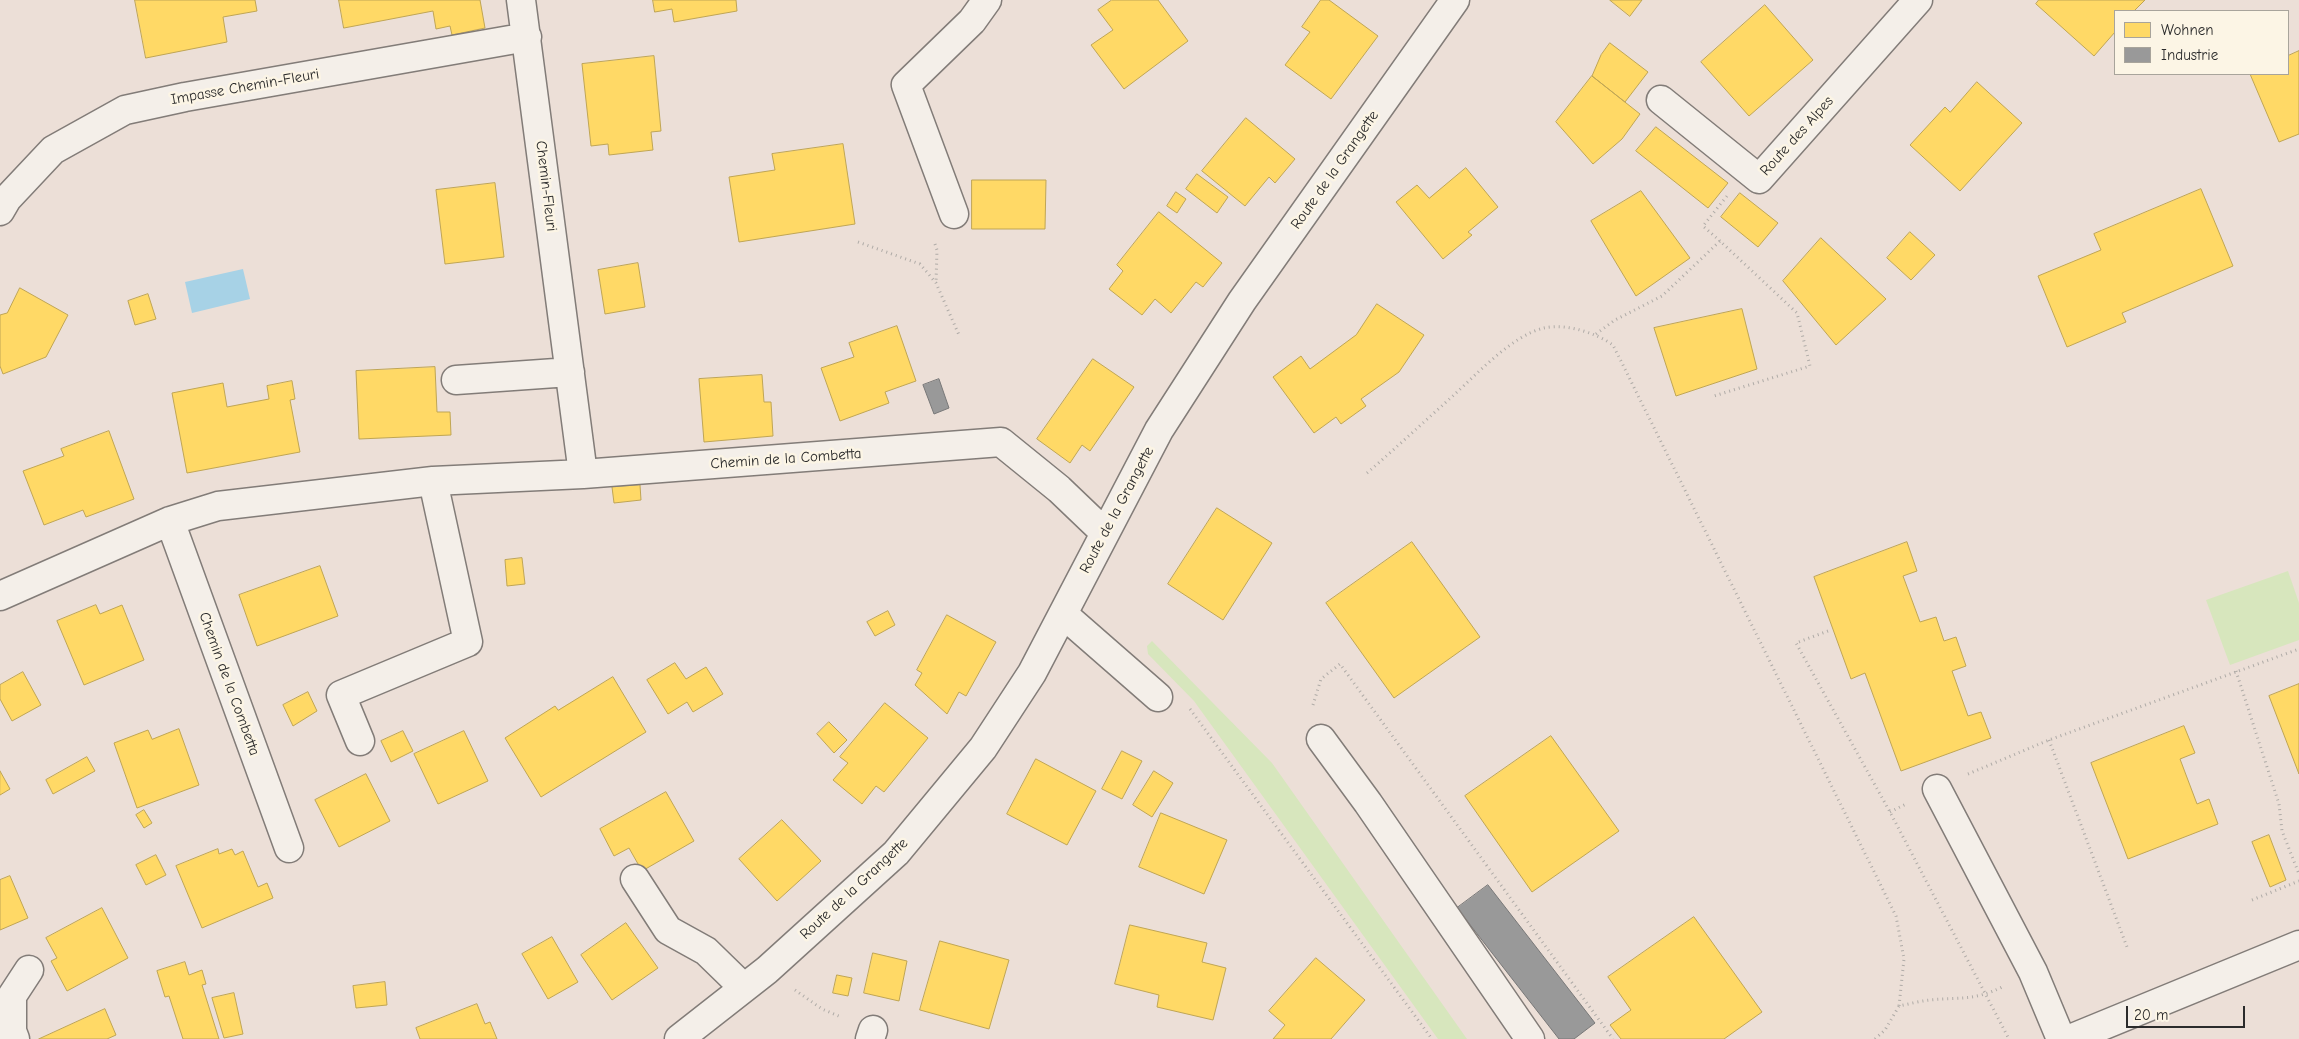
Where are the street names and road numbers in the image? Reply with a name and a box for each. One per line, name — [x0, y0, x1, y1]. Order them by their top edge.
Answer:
street label: Impasse Chemin-Fleuri — [169, 65, 321, 109]
street label: Route des Alpes — [1756, 92, 1838, 180]
street label: Route de la Grangette — [1287, 107, 1383, 233]
street label: Chemin-Fleuri — [531, 140, 561, 232]
street label: Route de la Grangette — [1076, 444, 1158, 576]
street label: Chemin de la Combetta — [710, 445, 862, 473]
street label: Chemin de la Combetta — [195, 610, 263, 758]
street label: Route de la Grangette — [796, 834, 912, 944]

